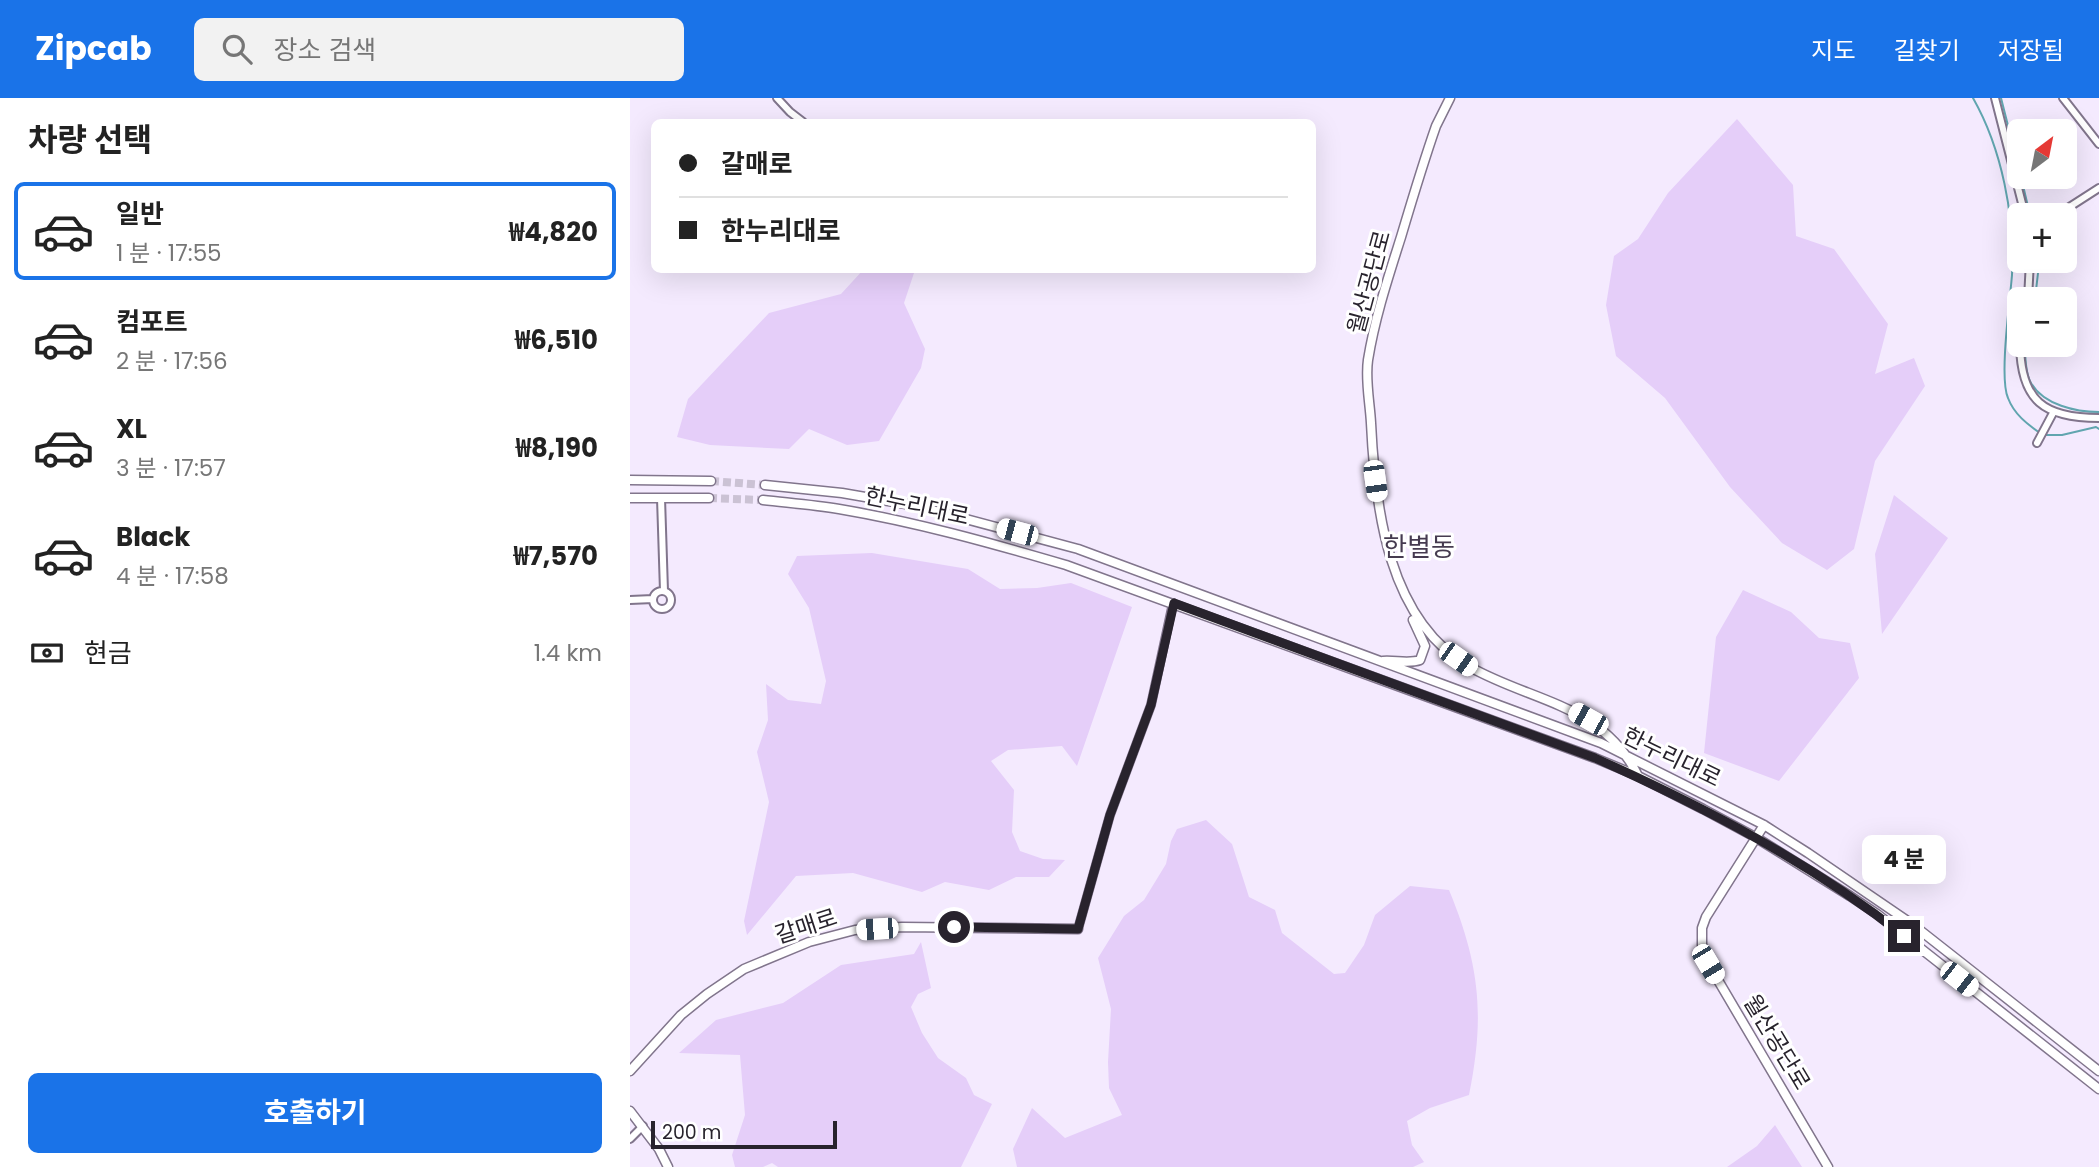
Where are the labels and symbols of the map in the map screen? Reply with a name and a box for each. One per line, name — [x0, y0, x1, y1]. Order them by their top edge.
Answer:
north arrow — [2007, 119, 2077, 189]
street label: 월산공단로 — [1340, 227, 1398, 337]
car — [1362, 459, 1389, 503]
street label: 한누리대로 — [862, 479, 972, 533]
car — [994, 516, 1041, 548]
district label: 한별동 — [1383, 529, 1455, 565]
car — [1435, 638, 1482, 680]
car — [1565, 700, 1612, 738]
street label: 한누리대로 — [1617, 719, 1727, 795]
callout: 4 분 — [1862, 834, 1946, 884]
street label: 갈매로 — [771, 901, 841, 951]
route start — [938, 911, 970, 943]
car — [856, 917, 899, 941]
route end — [1888, 920, 1920, 952]
car — [1689, 941, 1728, 987]
car — [1936, 958, 1983, 1000]
street label: 월산공단로 — [1736, 988, 1818, 1096]
scale bar — [651, 1118, 836, 1150]

